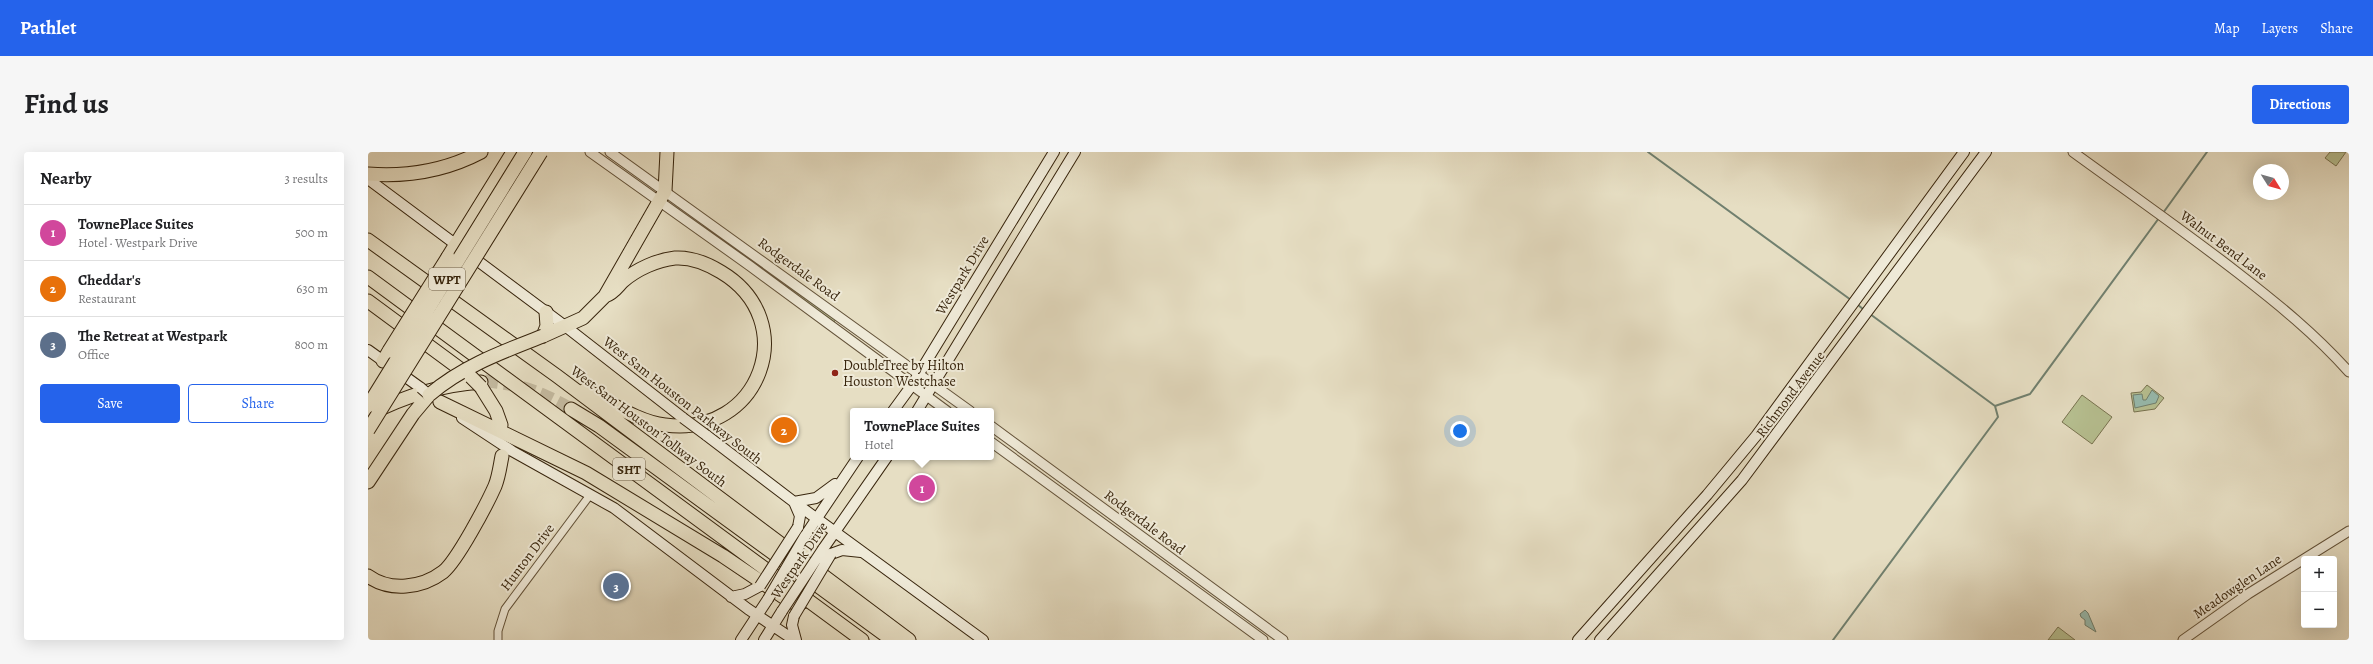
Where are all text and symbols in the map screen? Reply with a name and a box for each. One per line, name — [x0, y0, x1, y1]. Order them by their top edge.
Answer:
text: Pathlet — [20, 15, 76, 41]
text: Map — [2214, 19, 2240, 38]
text: Layers — [2262, 19, 2298, 38]
text: Share — [2320, 19, 2353, 38]
text: Find us — [24, 85, 109, 123]
button: Directions — [2252, 85, 2349, 124]
north arrow — [2253, 164, 2289, 200]
text: Nearby — [40, 167, 91, 190]
text: 3 results — [284, 170, 328, 187]
street label: Walnut Bend Lane — [2175, 206, 2271, 284]
text: TownePlace Suites — [78, 214, 194, 234]
text: 1 — [51, 224, 55, 241]
text: 500 m — [295, 224, 328, 241]
street label: Westpark Drive — [931, 232, 993, 319]
street label: Rodgerdale Road — [754, 233, 844, 306]
text: Hotel · Westpark Drive — [78, 234, 198, 251]
road number: WPT — [429, 268, 465, 290]
text: Cheddar's — [78, 270, 141, 290]
text: 2 — [50, 280, 56, 297]
text: 630 m — [296, 280, 328, 297]
text: Restaurant — [78, 290, 136, 307]
text: The Retreat at Westpark — [78, 326, 227, 346]
street label: West Sam Houston Parkway South — [598, 332, 767, 469]
text: 3 — [50, 336, 56, 353]
text: 800 m — [294, 336, 328, 353]
text: Office — [78, 346, 110, 363]
street label: Richmond Avenue — [1751, 347, 1829, 442]
place label: DoubleTree by Hilton Houston Westchase — [843, 356, 964, 391]
street label: West Sam Houston Tollway South — [566, 361, 731, 492]
marker: DoubleTree by Hilton Houston Westchase — [830, 368, 840, 378]
button: Save — [40, 384, 180, 423]
button: Share — [188, 384, 328, 423]
popup — [850, 408, 994, 460]
pin: 2 — [771, 415, 797, 445]
text: TownePlace Suites — [864, 416, 980, 436]
your location — [1450, 421, 1470, 441]
text: Hotel — [864, 436, 893, 453]
road number: SHT — [613, 458, 645, 480]
pin: 1 — [909, 473, 935, 503]
street label: Rodgerdale Road — [1100, 486, 1189, 559]
street label: Westpark Drive — [766, 518, 832, 603]
street label: Hunton Drive — [496, 520, 559, 595]
street label: Meadowglen Lane — [2189, 550, 2285, 623]
map controls — [2301, 556, 2337, 628]
button: + — [2301, 556, 2337, 592]
pin: 3 — [603, 571, 629, 601]
button: − — [2301, 592, 2337, 628]

